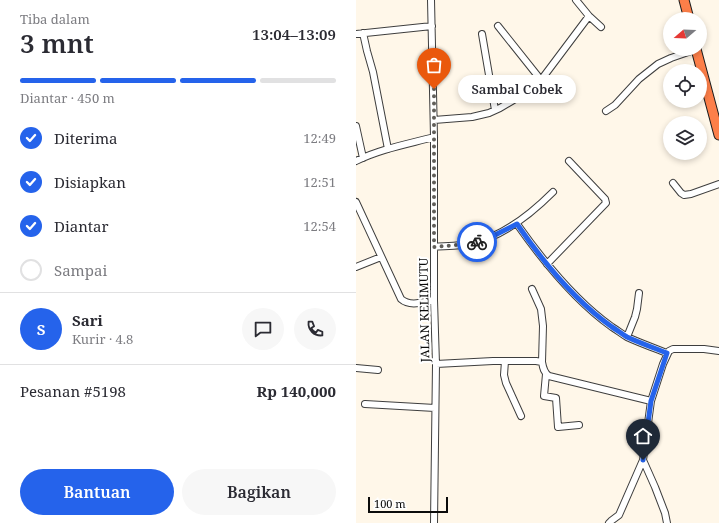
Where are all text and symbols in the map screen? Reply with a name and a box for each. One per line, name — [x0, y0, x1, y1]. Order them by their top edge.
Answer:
text: Tiba dalam — [20, 10, 90, 28]
north arrow — [663, 12, 707, 56]
map controls — [663, 12, 707, 160]
text: 13:04–13:09 — [252, 24, 336, 44]
text: 3 mnt — [20, 25, 94, 61]
pin — [417, 48, 451, 89]
icon: bag — [423, 54, 445, 76]
button: locate — [663, 64, 707, 108]
callout: Sambal Cobek — [458, 75, 576, 103]
text: Sambal Cobek — [471, 80, 563, 98]
text: Diantar · 450 m — [20, 89, 115, 107]
button: layers — [663, 116, 707, 160]
icon: check — [20, 127, 42, 149]
text: Diterima — [54, 128, 118, 148]
text: 12:49 — [303, 129, 336, 147]
icon: check — [20, 171, 42, 193]
text: Disiapkan — [54, 172, 126, 192]
text: 12:51 — [303, 173, 336, 191]
icon: check — [20, 215, 42, 237]
text: Diantar — [54, 216, 109, 236]
text: 12:54 — [303, 217, 336, 235]
courier — [457, 222, 497, 262]
icon: bike — [466, 231, 488, 253]
street label: JALAN KELIMUTU — [415, 257, 433, 363]
text: Sampai — [54, 260, 107, 280]
button: chat — [242, 308, 284, 350]
button: phone — [294, 308, 336, 350]
text: Sari — [72, 310, 103, 330]
text: S — [37, 319, 45, 339]
text: Kurir · 4.8 — [72, 330, 133, 348]
text: Pesanan #5198 — [20, 381, 126, 401]
text: Rp 140,000 — [256, 381, 336, 401]
pin — [626, 419, 660, 460]
icon: home — [632, 425, 654, 447]
button: Bantuan — [20, 469, 174, 515]
button: Bagikan — [182, 469, 336, 515]
scale bar — [368, 495, 448, 514]
text: 100 m — [374, 496, 406, 511]

